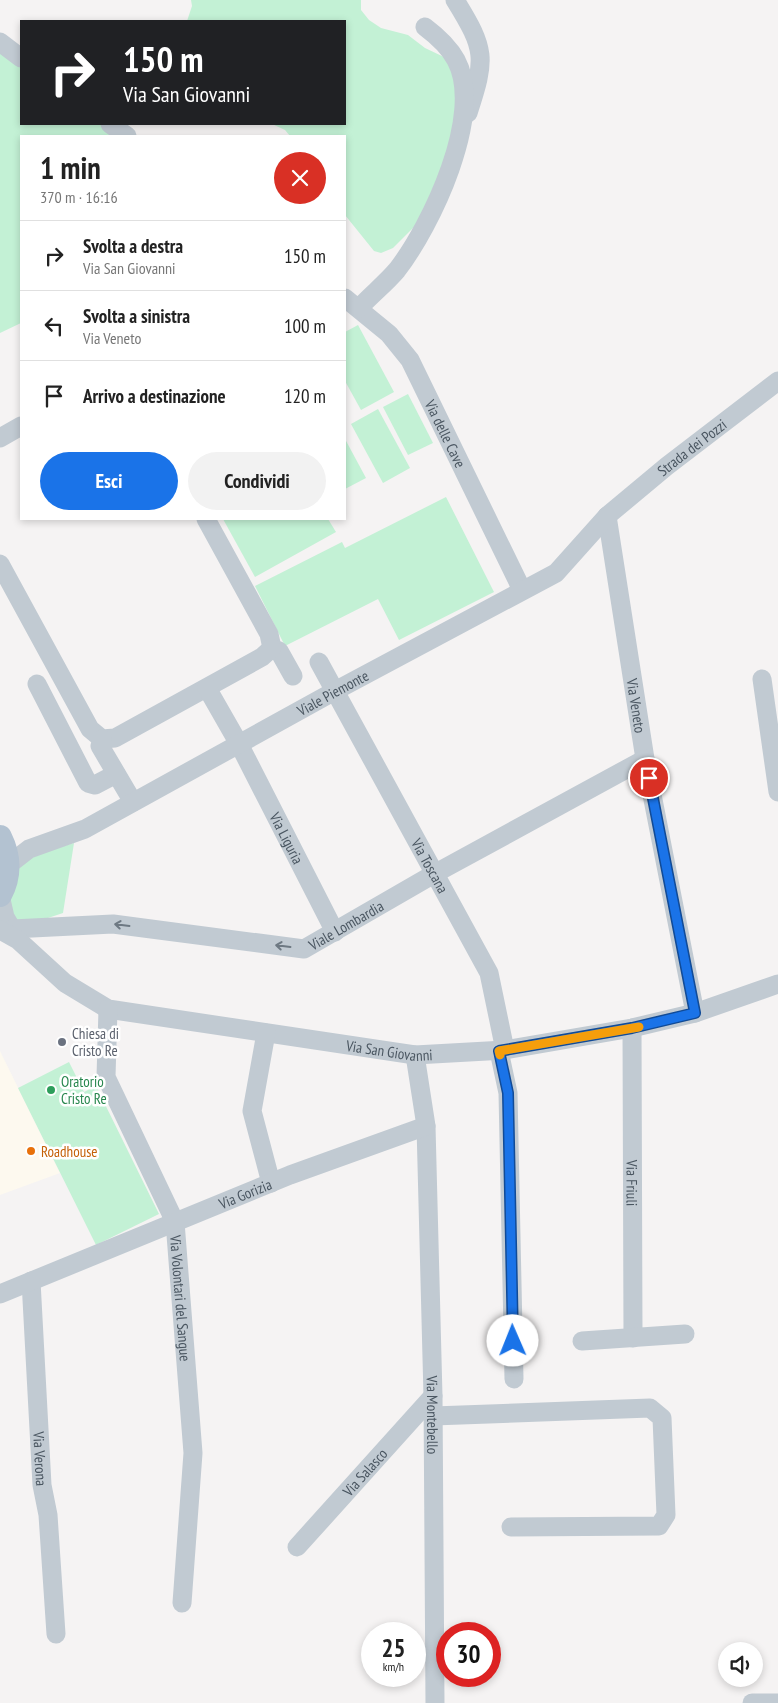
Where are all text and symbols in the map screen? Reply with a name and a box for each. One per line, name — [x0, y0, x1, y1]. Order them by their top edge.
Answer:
text: 150 m — [123, 36, 204, 82]
icon: right — [40, 40, 105, 105]
text: Via San Giovanni — [123, 80, 250, 108]
text: 1 min — [40, 148, 101, 187]
button: close — [274, 152, 326, 204]
text: 370 m · 16:16 — [40, 187, 118, 207]
text: Svolta a destra — [83, 234, 183, 258]
icon: right — [40, 242, 68, 270]
text: 150 m — [284, 244, 326, 268]
text: Via San Giovanni — [83, 258, 176, 278]
text: Svolta a sinistra — [83, 304, 190, 328]
icon: left — [40, 312, 68, 340]
text: 100 m — [284, 314, 326, 338]
text: Via Veneto — [83, 328, 141, 348]
icon: arrive — [40, 382, 68, 410]
text: Arrivo a destinazione — [83, 384, 226, 408]
text: 120 m — [284, 384, 326, 408]
street label: Via delle Cave — [421, 395, 470, 471]
street label: Strada dei Pozzi — [653, 415, 730, 480]
button: Esci — [40, 452, 178, 510]
button: Condividi — [188, 452, 326, 510]
street label: Viale Piemonte — [293, 665, 372, 720]
street label: Via Veneto — [623, 676, 650, 734]
pin — [628, 757, 670, 799]
icon: arrive — [635, 764, 663, 792]
street label: Via Liguria — [265, 808, 308, 867]
street label: Via Toscana — [407, 834, 453, 896]
street label: Viale Lombardia — [304, 896, 387, 954]
one-way arrow — [114, 920, 130, 930]
one-way arrow — [275, 941, 291, 951]
place label: Chiesa di Cristo Re — [72, 1024, 119, 1060]
street label: Via San Giovanni — [344, 1035, 433, 1065]
marker: Chiesa di Cristo Re — [56, 1036, 68, 1048]
place label: Oratorio Cristo Re — [61, 1072, 107, 1108]
marker: Oratorio Cristo Re — [45, 1084, 57, 1096]
place label: Roadhouse — [41, 1142, 97, 1161]
marker: Roadhouse — [25, 1145, 37, 1157]
street label: Via Friuli — [623, 1159, 642, 1206]
street label: Via Gorizia — [215, 1174, 274, 1213]
street label: Via Volontari del Sangue — [166, 1233, 195, 1362]
position arrow — [486, 1314, 538, 1366]
street label: Via Montebello — [423, 1374, 443, 1454]
street label: Via Verona — [30, 1430, 52, 1487]
street label: Via Salasco — [337, 1444, 391, 1501]
speed limit sign: 30 — [436, 1622, 501, 1687]
text: 25 — [382, 1632, 405, 1664]
map controls — [718, 1642, 763, 1687]
button: sound — [718, 1642, 763, 1687]
text: km/h — [383, 1659, 404, 1674]

